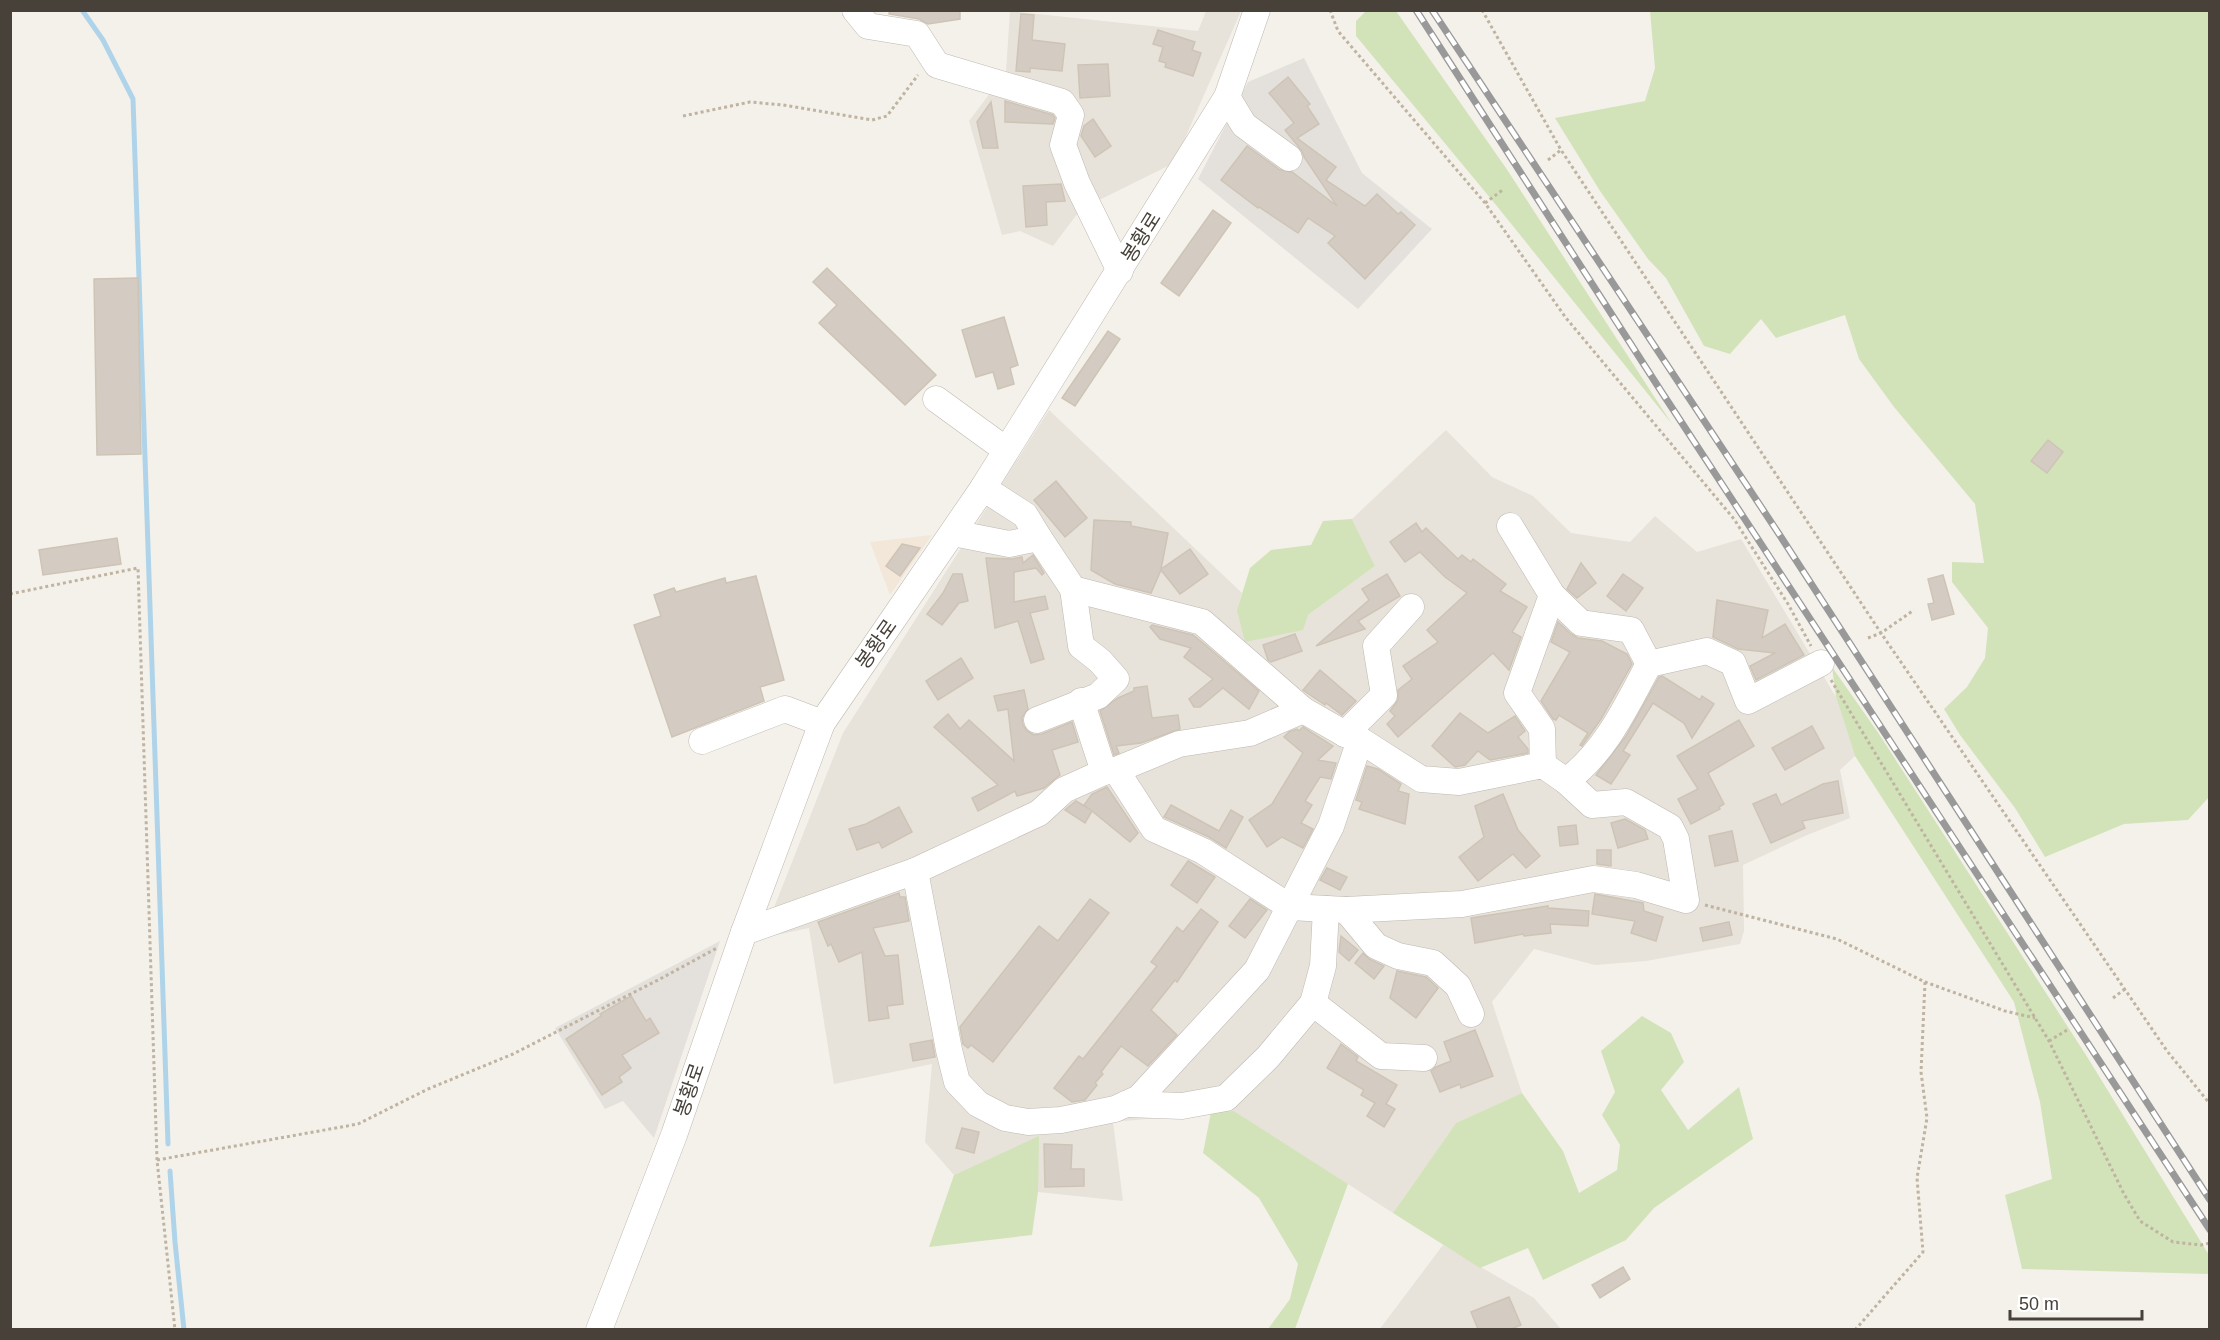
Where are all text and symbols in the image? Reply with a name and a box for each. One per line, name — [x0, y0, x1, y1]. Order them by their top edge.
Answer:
street label: 봉황로 — [1117, 208, 1165, 266]
street label: 봉황로 — [851, 615, 901, 673]
street label: 봉황로 — [670, 1060, 708, 1120]
scale bar — [2010, 1283, 2142, 1321]
text: 50 m — [2019, 1294, 2059, 1314]

